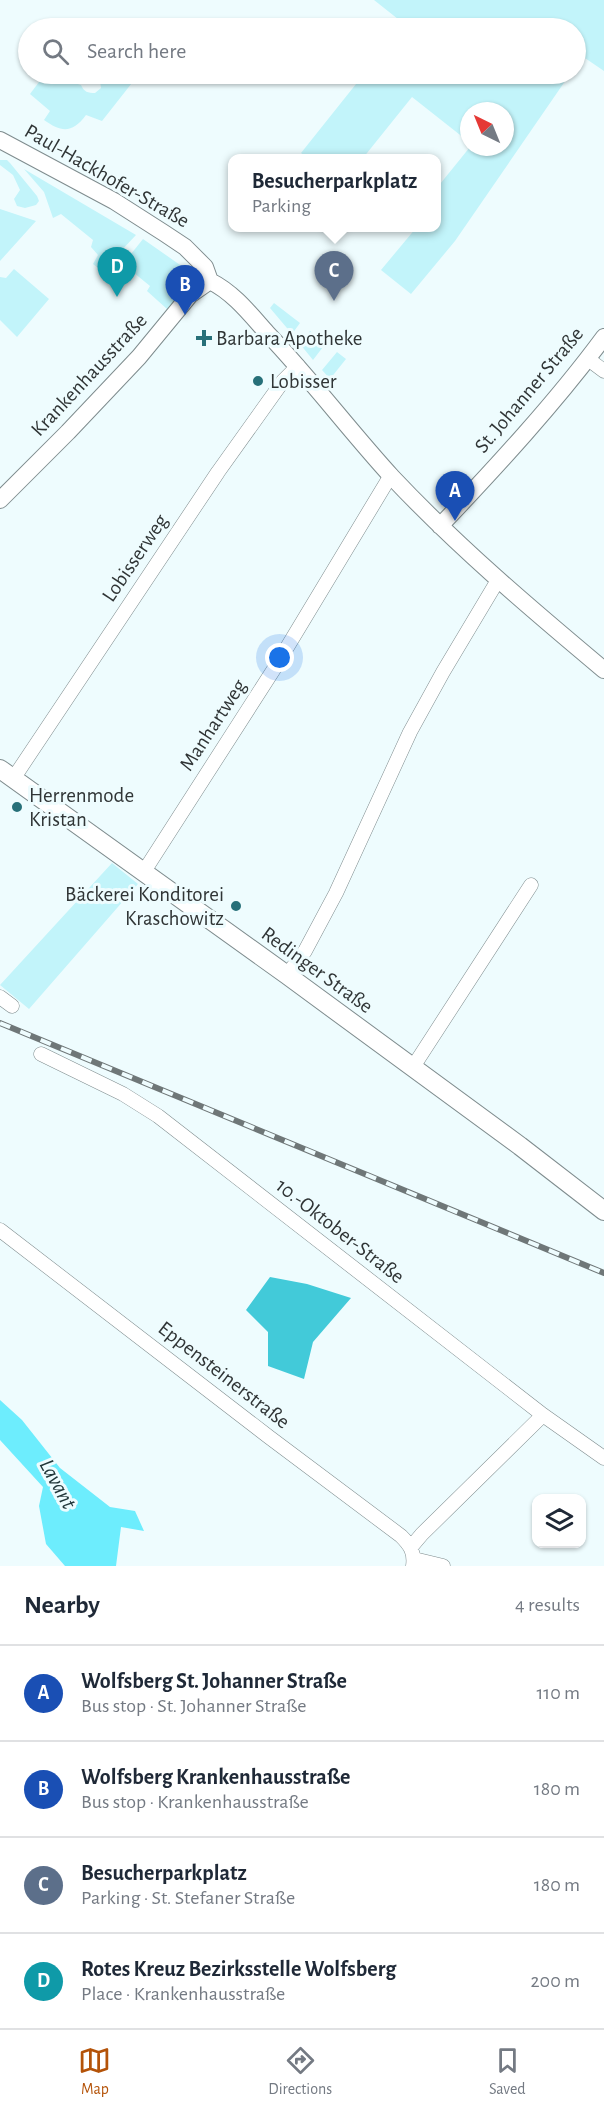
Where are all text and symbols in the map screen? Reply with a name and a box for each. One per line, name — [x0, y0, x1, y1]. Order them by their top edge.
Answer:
search box — [18, 18, 586, 84]
icon: search — [39, 35, 72, 68]
text: Search here — [87, 40, 186, 62]
north arrow — [460, 102, 514, 156]
street label: Paul-Hackhofer-Straße — [21, 120, 193, 232]
popup — [228, 154, 441, 232]
text: Besucherparkplatz — [252, 170, 417, 192]
text: Parking — [252, 196, 311, 216]
pin: D — [98, 248, 136, 297]
pin: C — [314, 252, 354, 301]
pin: B — [166, 266, 204, 315]
street label: Krankenhausstraße — [27, 310, 151, 440]
street label: St. Johanner Straße — [471, 323, 587, 457]
place label: Barbara Apotheke — [216, 328, 363, 349]
marker: Barbara Apotheke — [197, 331, 211, 345]
place label: Lobisser — [270, 371, 337, 392]
marker: Lobisser — [251, 374, 265, 388]
pin: A — [436, 472, 474, 521]
street label: Lobisserweg — [98, 510, 172, 606]
your location — [265, 643, 294, 672]
street label: Manhartweg — [176, 675, 251, 774]
place label: Herrenmode Kristan — [29, 785, 134, 830]
marker: Herrenmode Kristan — [10, 800, 24, 814]
place label: Bäckerei Konditorei Kraschowitz — [65, 884, 224, 929]
marker: Bäckerei Konditorei Kraschowitz — [229, 899, 243, 913]
street label: Redinger Straße — [258, 923, 376, 1017]
street label: 10.-Oktober-Straße — [272, 1175, 408, 1287]
street label: Eppensteinerstraße — [154, 1317, 294, 1433]
water label: Lavant — [35, 1455, 81, 1513]
map controls — [532, 1494, 586, 1548]
button: layers — [532, 1494, 586, 1548]
text: Nearby — [24, 1592, 100, 1618]
text: 4 results — [515, 1595, 580, 1615]
text: Wolfsberg St. Johanner Straße — [81, 1670, 347, 1692]
text: A — [38, 1683, 50, 1703]
text: 110 m — [536, 1683, 580, 1703]
text: Bus stop · St. Johanner Straße — [81, 1696, 307, 1716]
text: Wolfsberg Krankenhausstraße — [81, 1766, 350, 1788]
text: B — [38, 1779, 49, 1799]
text: 180 m — [534, 1779, 580, 1799]
text: Bus stop · Krankenhausstraße — [81, 1792, 309, 1812]
text: Besucherparkplatz — [81, 1862, 247, 1884]
text: C — [38, 1875, 49, 1895]
text: 180 m — [534, 1875, 580, 1895]
text: Parking · St. Stefaner Straße — [81, 1888, 295, 1908]
text: Rotes Kreuz Bezirksstelle Wolfsberg — [81, 1958, 396, 1980]
text: D — [37, 1971, 50, 1991]
text: 200 m — [530, 1971, 580, 1991]
text: Place · Krankenhausstraße — [81, 1984, 285, 2004]
tab: Map — [78, 2044, 111, 2099]
tab: Directions — [268, 2044, 332, 2099]
tab: Saved — [489, 2044, 526, 2099]

